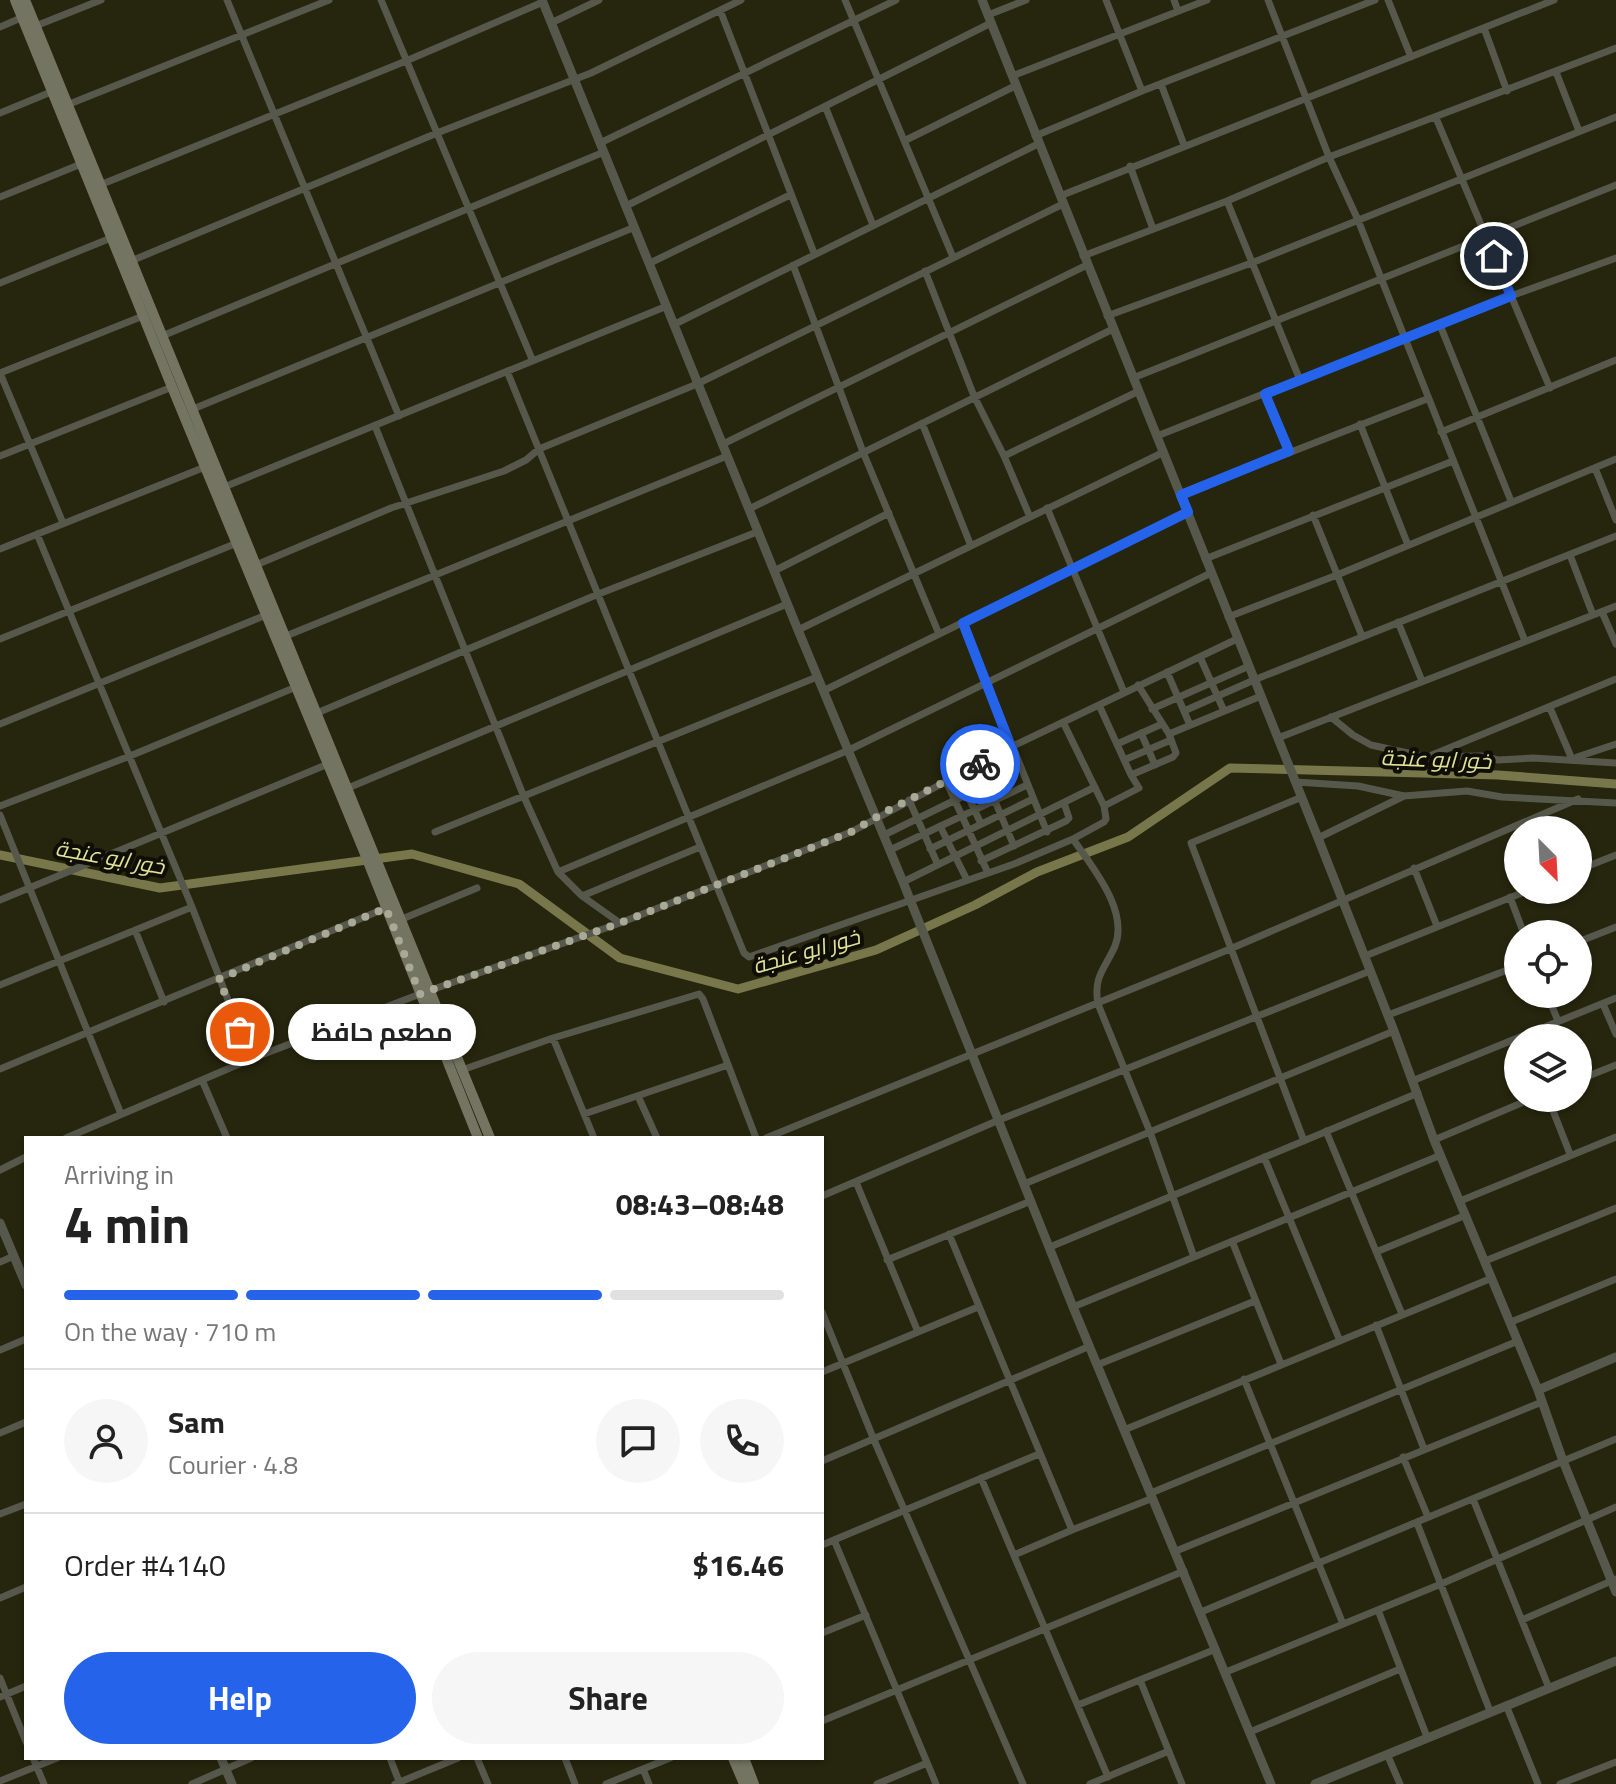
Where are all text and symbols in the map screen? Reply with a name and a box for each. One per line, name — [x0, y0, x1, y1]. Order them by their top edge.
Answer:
pin — [1460, 222, 1528, 290]
icon: home — [1472, 234, 1516, 278]
courier — [940, 724, 1020, 804]
water label: خور ابو عنجة — [1380, 740, 1493, 778]
icon: bike — [958, 742, 1002, 786]
north arrow — [1504, 816, 1592, 904]
map controls — [1504, 816, 1592, 1112]
water label: خور ابو عنجة — [53, 831, 168, 883]
water label: خور ابو عنجة — [748, 919, 864, 983]
button: locate — [1504, 920, 1592, 1008]
pin — [206, 998, 274, 1066]
callout: مطعم حافظ — [288, 1004, 476, 1060]
icon: bag — [218, 1010, 262, 1054]
text: مطعم حافظ — [311, 1012, 453, 1051]
button: layers — [1504, 1024, 1592, 1112]
text: Arriving in — [64, 1155, 174, 1194]
text: 08:43–08:48 — [616, 1181, 784, 1227]
text: 4 min — [64, 1184, 190, 1263]
text: On the way · 710 m — [64, 1312, 276, 1351]
button: person — [64, 1399, 148, 1483]
text: Sam — [168, 1399, 225, 1445]
button: chat — [596, 1399, 680, 1483]
button: phone — [700, 1399, 784, 1483]
text: Courier · 4.8 — [168, 1445, 298, 1484]
text: Order #4140 — [64, 1542, 226, 1588]
text: $16.46 — [692, 1542, 784, 1588]
button: Help — [64, 1652, 416, 1744]
button: Share — [432, 1652, 784, 1744]

